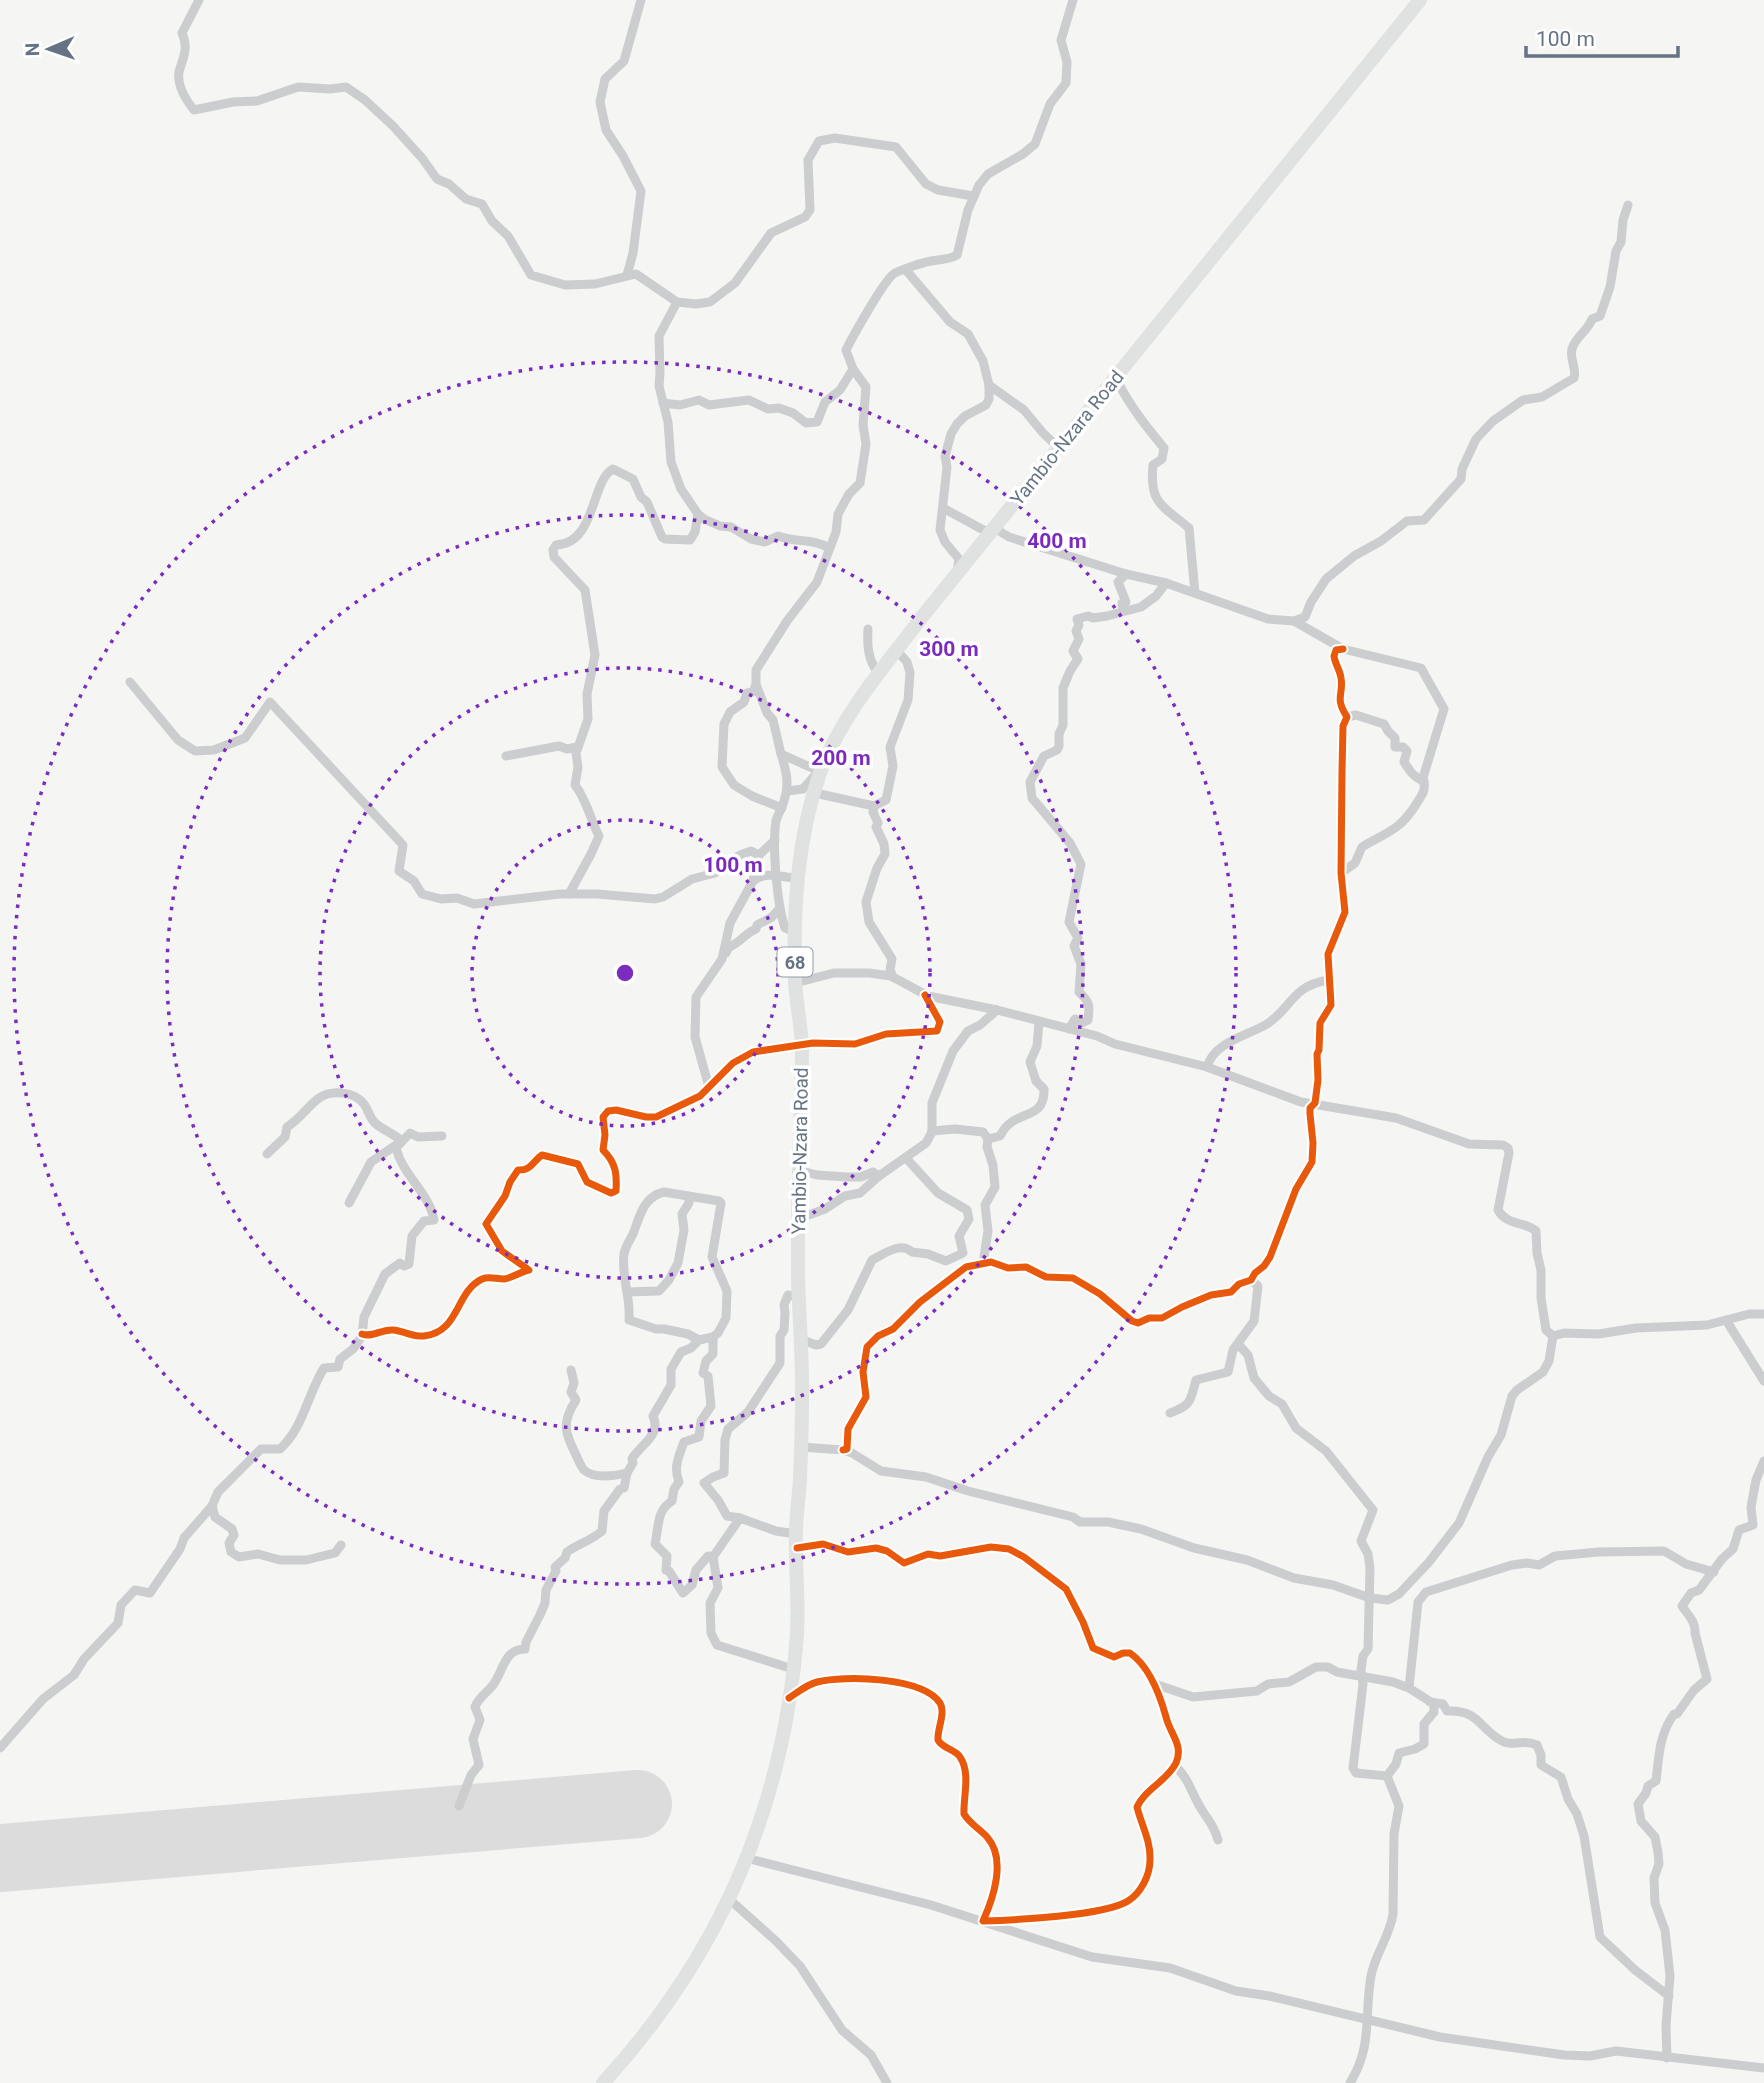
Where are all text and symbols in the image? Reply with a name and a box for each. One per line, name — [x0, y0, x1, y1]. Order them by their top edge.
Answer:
north arrow — [14, 14, 84, 84]
scale bar — [1526, 14, 1678, 58]
text: 100 m — [1536, 27, 1595, 51]
text: N — [21, 42, 44, 57]
street label: Yambio-Nzara Road — [1005, 366, 1129, 510]
text: 400 m — [1027, 529, 1087, 553]
text: 300 m — [919, 637, 979, 661]
text: 200 m — [811, 746, 871, 770]
text: 100 m — [703, 853, 763, 877]
road number: 68 — [778, 947, 812, 976]
centre of rings — [613, 961, 637, 985]
street label: Yambio-Nzara Road — [787, 1067, 813, 1235]

